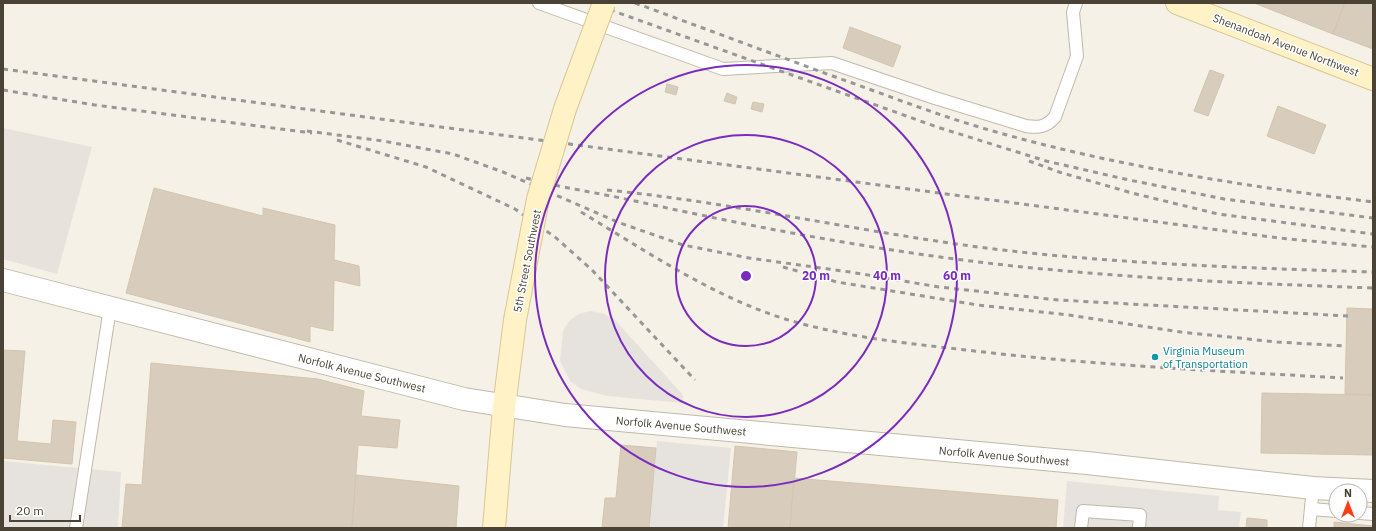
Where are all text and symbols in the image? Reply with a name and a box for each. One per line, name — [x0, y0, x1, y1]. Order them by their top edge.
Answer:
street label: Shenandoah Avenue Northwest — [1211, 11, 1361, 79]
street label: 5th Street Southwest — [510, 208, 544, 314]
text: 20 m — [802, 268, 830, 283]
text: 40 m — [873, 268, 901, 283]
text: 60 m — [943, 268, 971, 283]
centre of rings — [739, 269, 753, 283]
place label: Virginia Museum of Transportation — [1163, 344, 1248, 371]
street label: Norfolk Avenue Southwest — [297, 350, 427, 396]
marker: Virginia Museum of Transportation — [1150, 352, 1160, 362]
street label: Norfolk Avenue Southwest — [615, 413, 747, 439]
street label: Norfolk Avenue Southwest — [938, 443, 1070, 469]
north arrow — [1328, 483, 1368, 523]
text: N — [1344, 486, 1352, 500]
scale bar — [10, 497, 80, 523]
text: 20 m — [16, 503, 44, 518]

